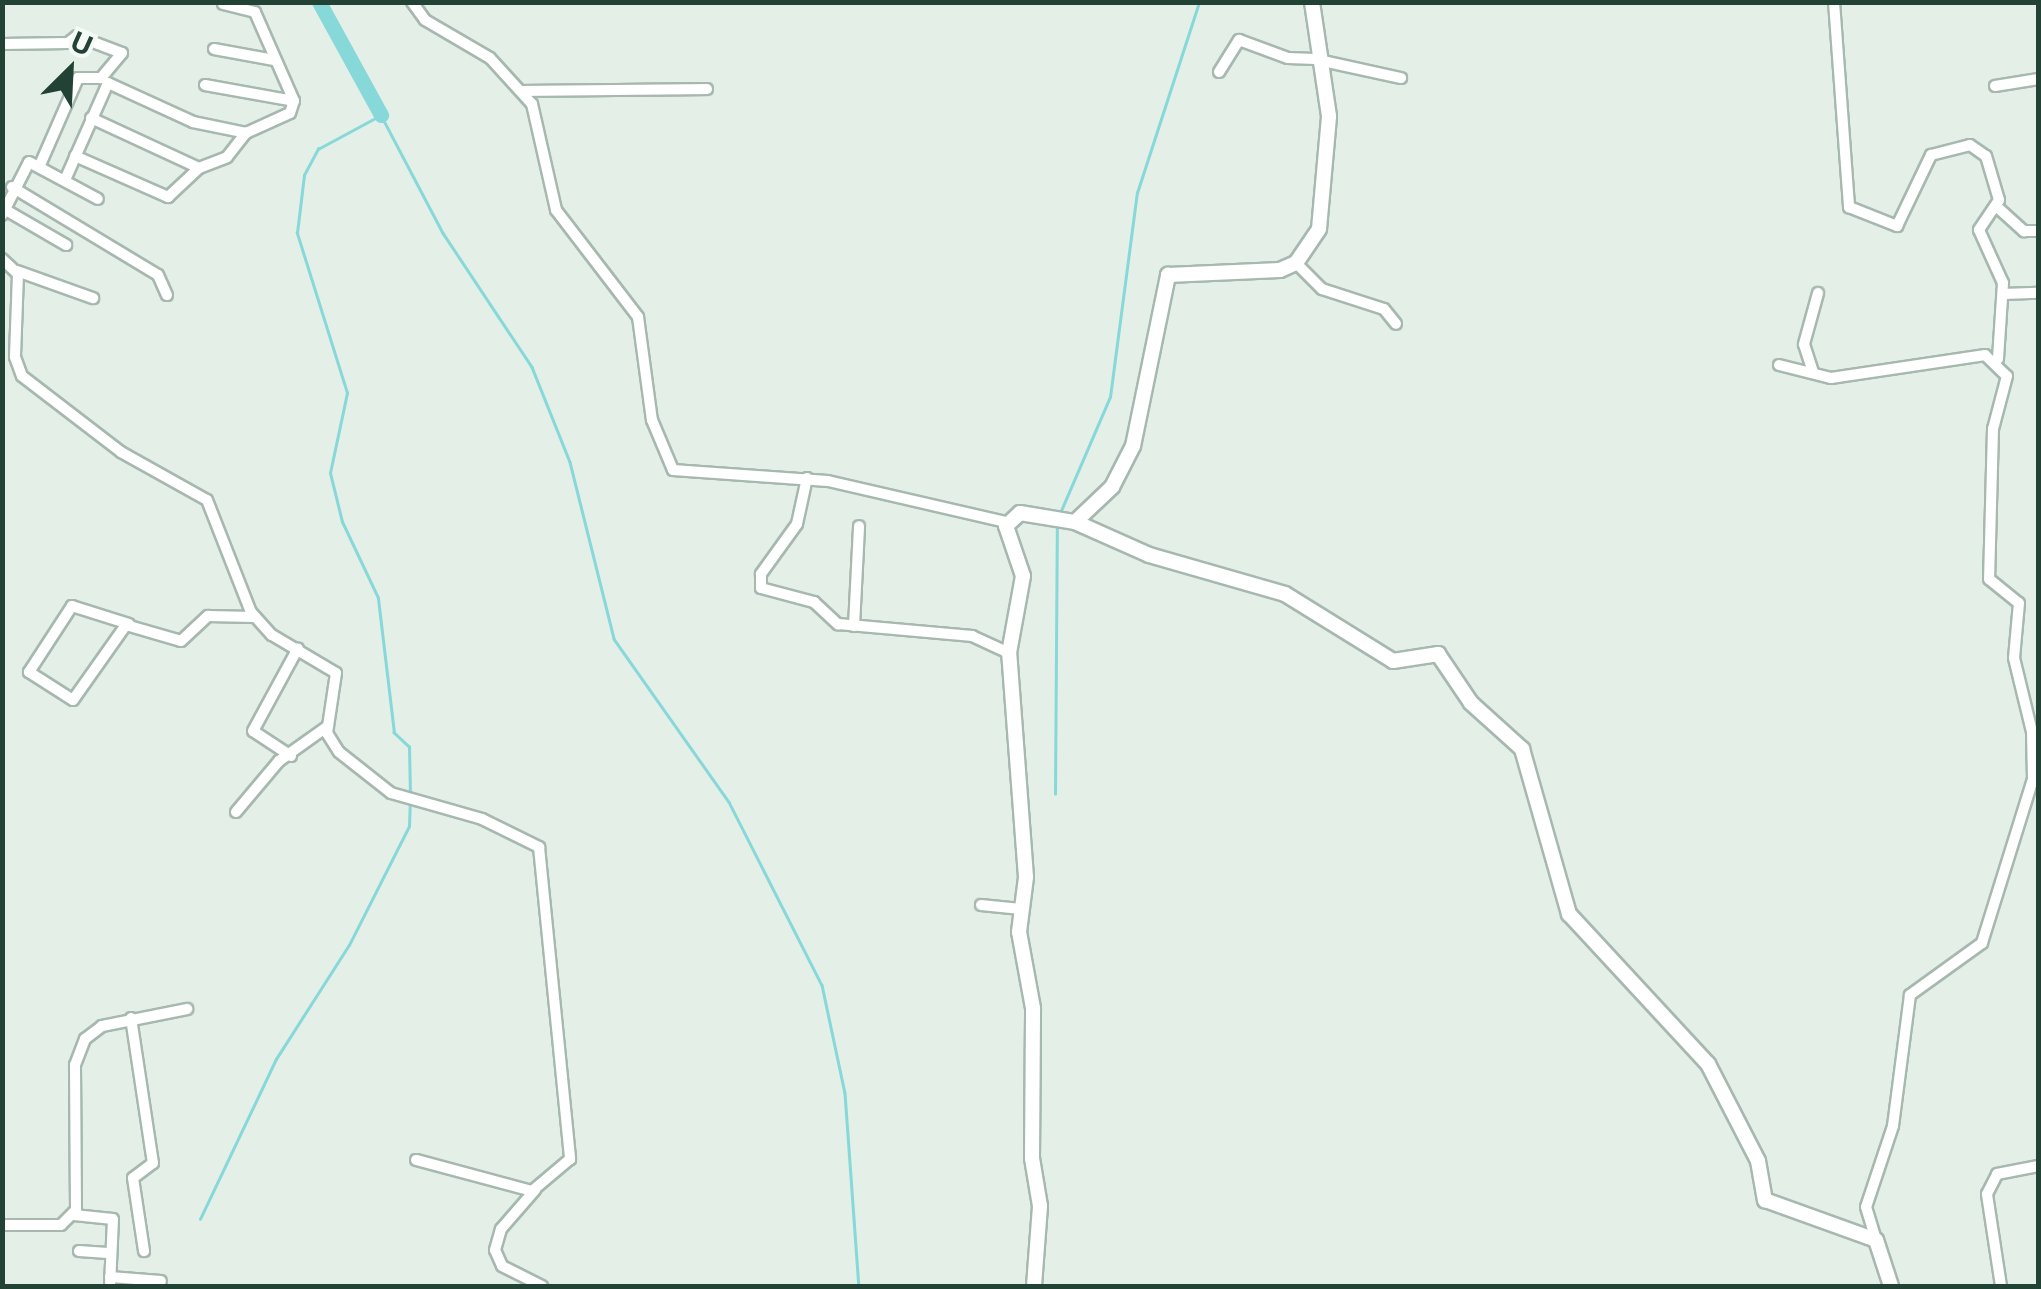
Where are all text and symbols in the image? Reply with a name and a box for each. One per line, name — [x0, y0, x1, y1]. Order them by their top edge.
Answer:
north arrow — [20, 20, 120, 120]
text: U — [65, 21, 100, 64]

